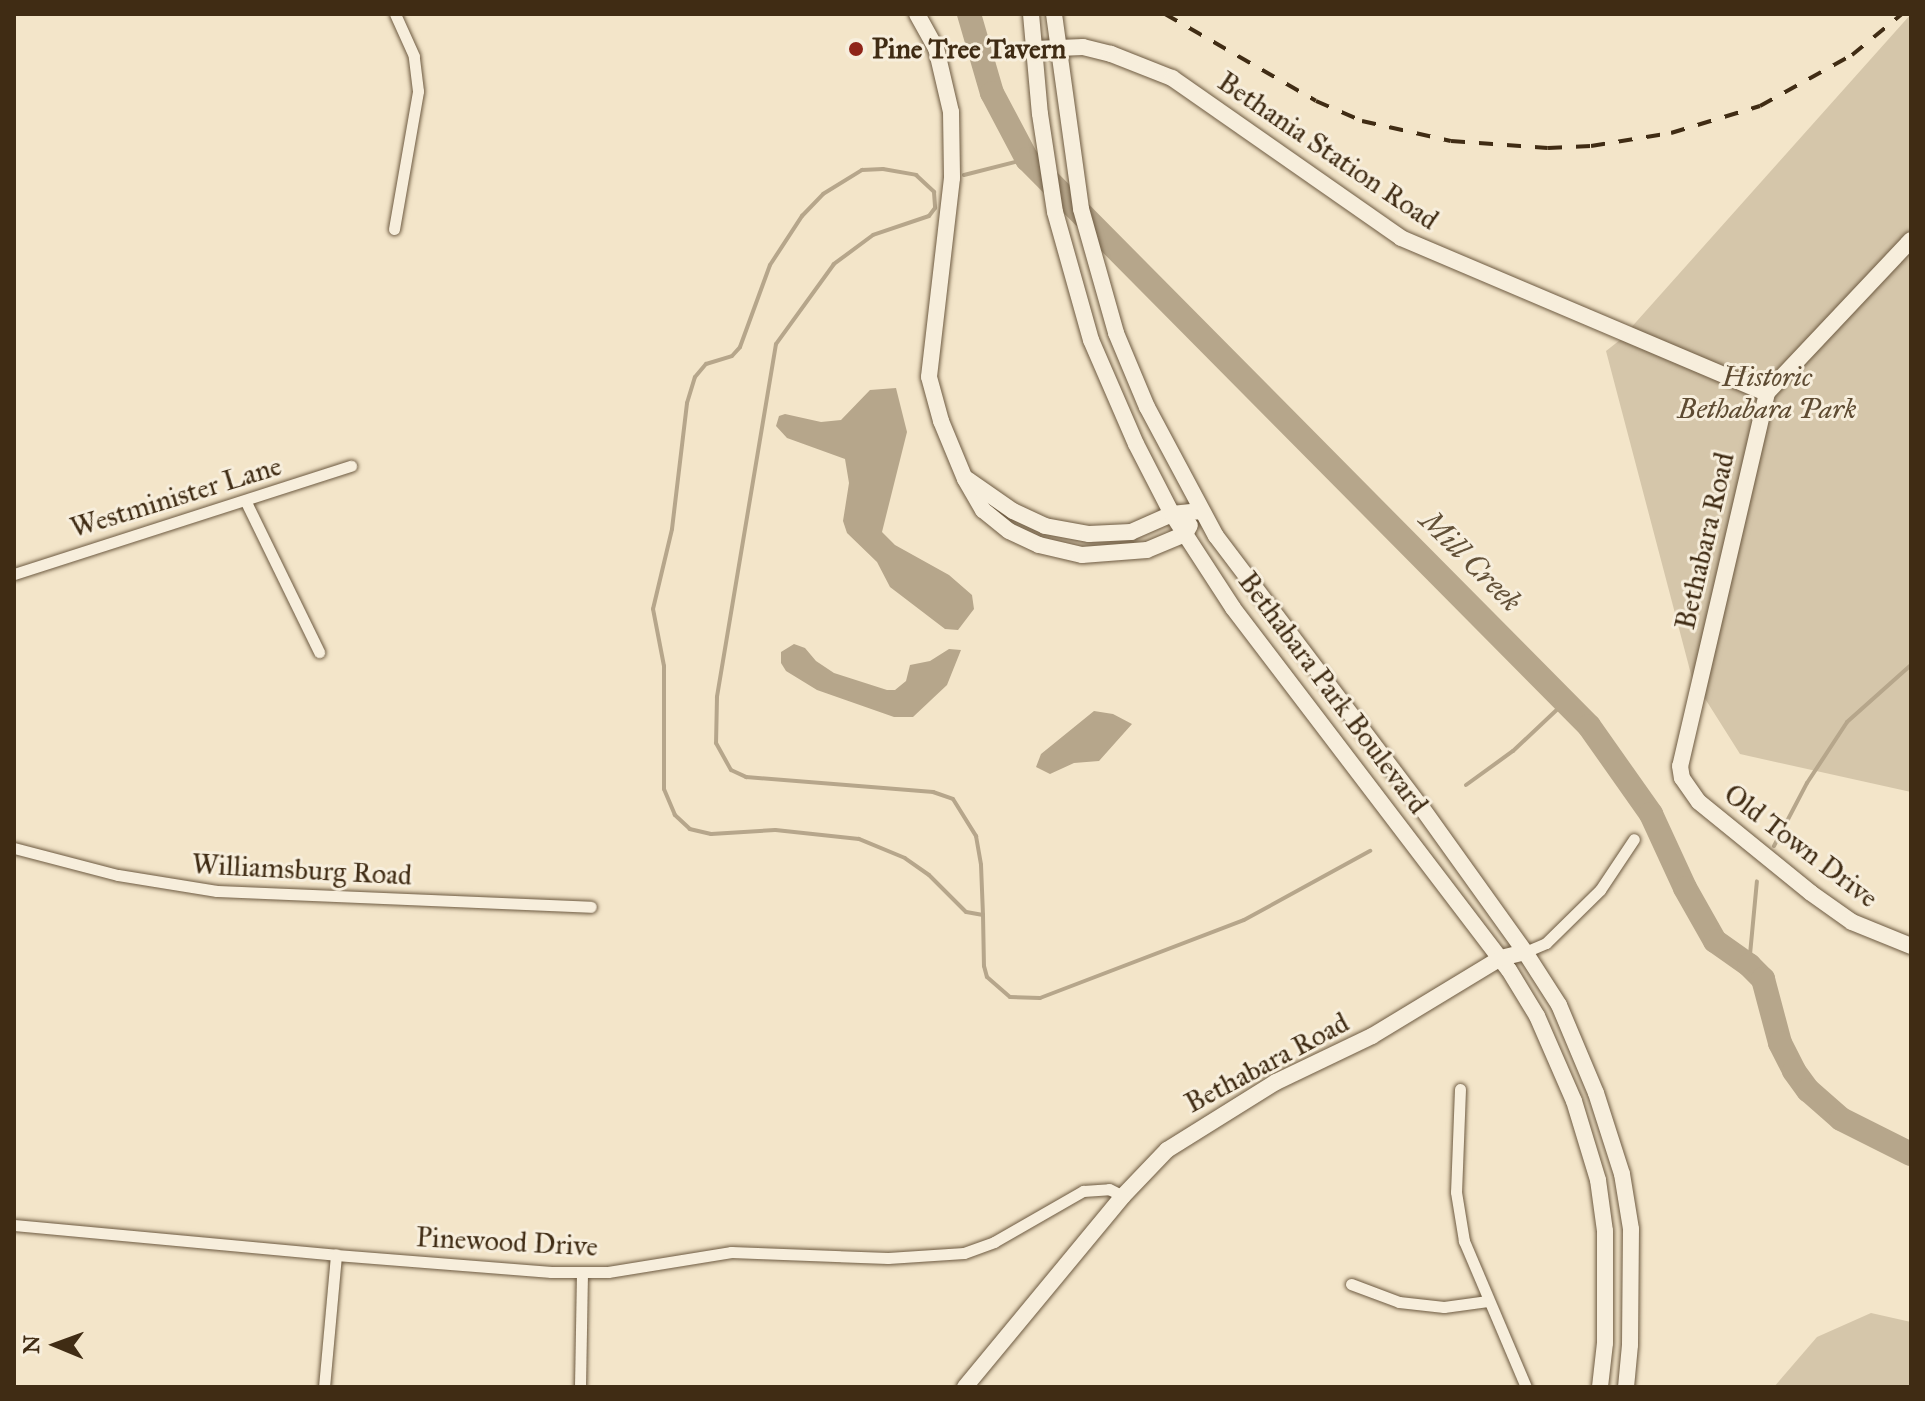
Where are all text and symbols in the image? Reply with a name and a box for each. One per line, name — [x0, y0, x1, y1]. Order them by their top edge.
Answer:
place label: Pine Tree Tavern — [872, 32, 1066, 66]
marker: Pine Tree Tavern — [847, 40, 865, 58]
street label: Bethania Station Road — [1211, 65, 1445, 237]
park label: Historic Bethabara Park — [1678, 360, 1856, 426]
street label: Westminister Lane — [66, 449, 286, 545]
street label: Bethabara Road — [1668, 449, 1742, 633]
water label: Mill Creek — [1413, 503, 1529, 619]
street label: Bethabara Park Boulevard — [1231, 565, 1435, 821]
street label: Old Town Drive — [1717, 777, 1885, 915]
street label: Williamsburg Road — [191, 847, 413, 893]
street label: Bethabara Road — [1179, 1006, 1355, 1120]
street label: Pinewood Drive — [415, 1220, 599, 1264]
north arrow — [16, 1305, 96, 1385]
text: N — [18, 1335, 45, 1354]

